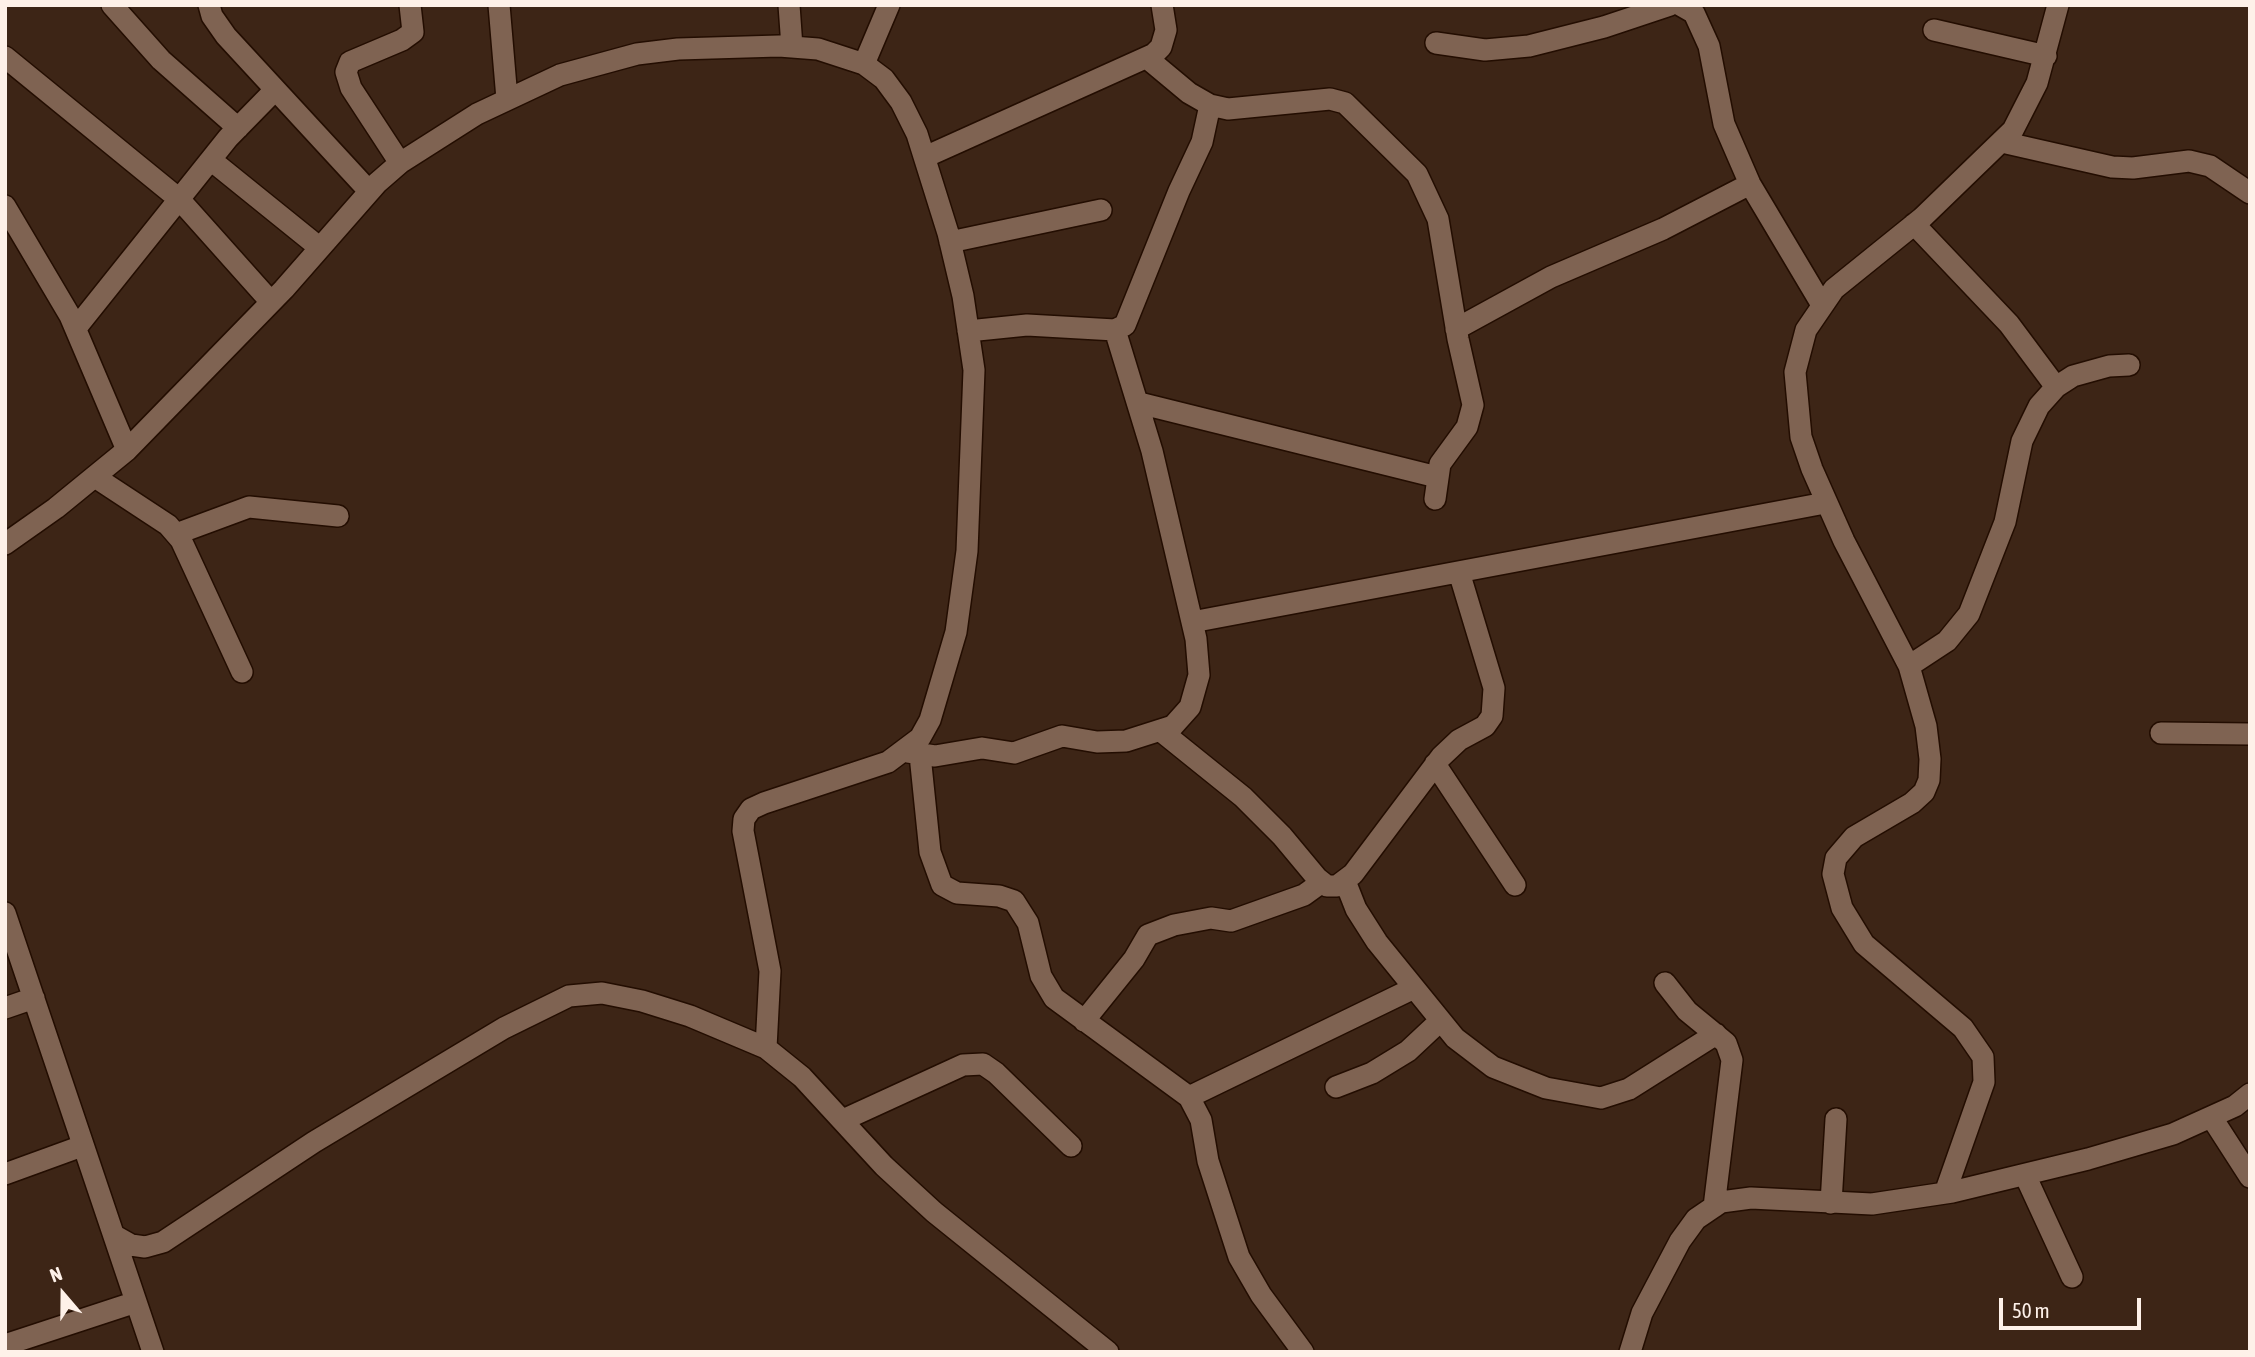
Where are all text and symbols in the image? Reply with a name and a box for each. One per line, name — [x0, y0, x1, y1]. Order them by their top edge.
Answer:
north arrow — [28, 1259, 98, 1329]
text: N — [47, 1262, 65, 1287]
scale bar — [2003, 1284, 2145, 1328]
text: 50 m — [2012, 1298, 2050, 1322]

